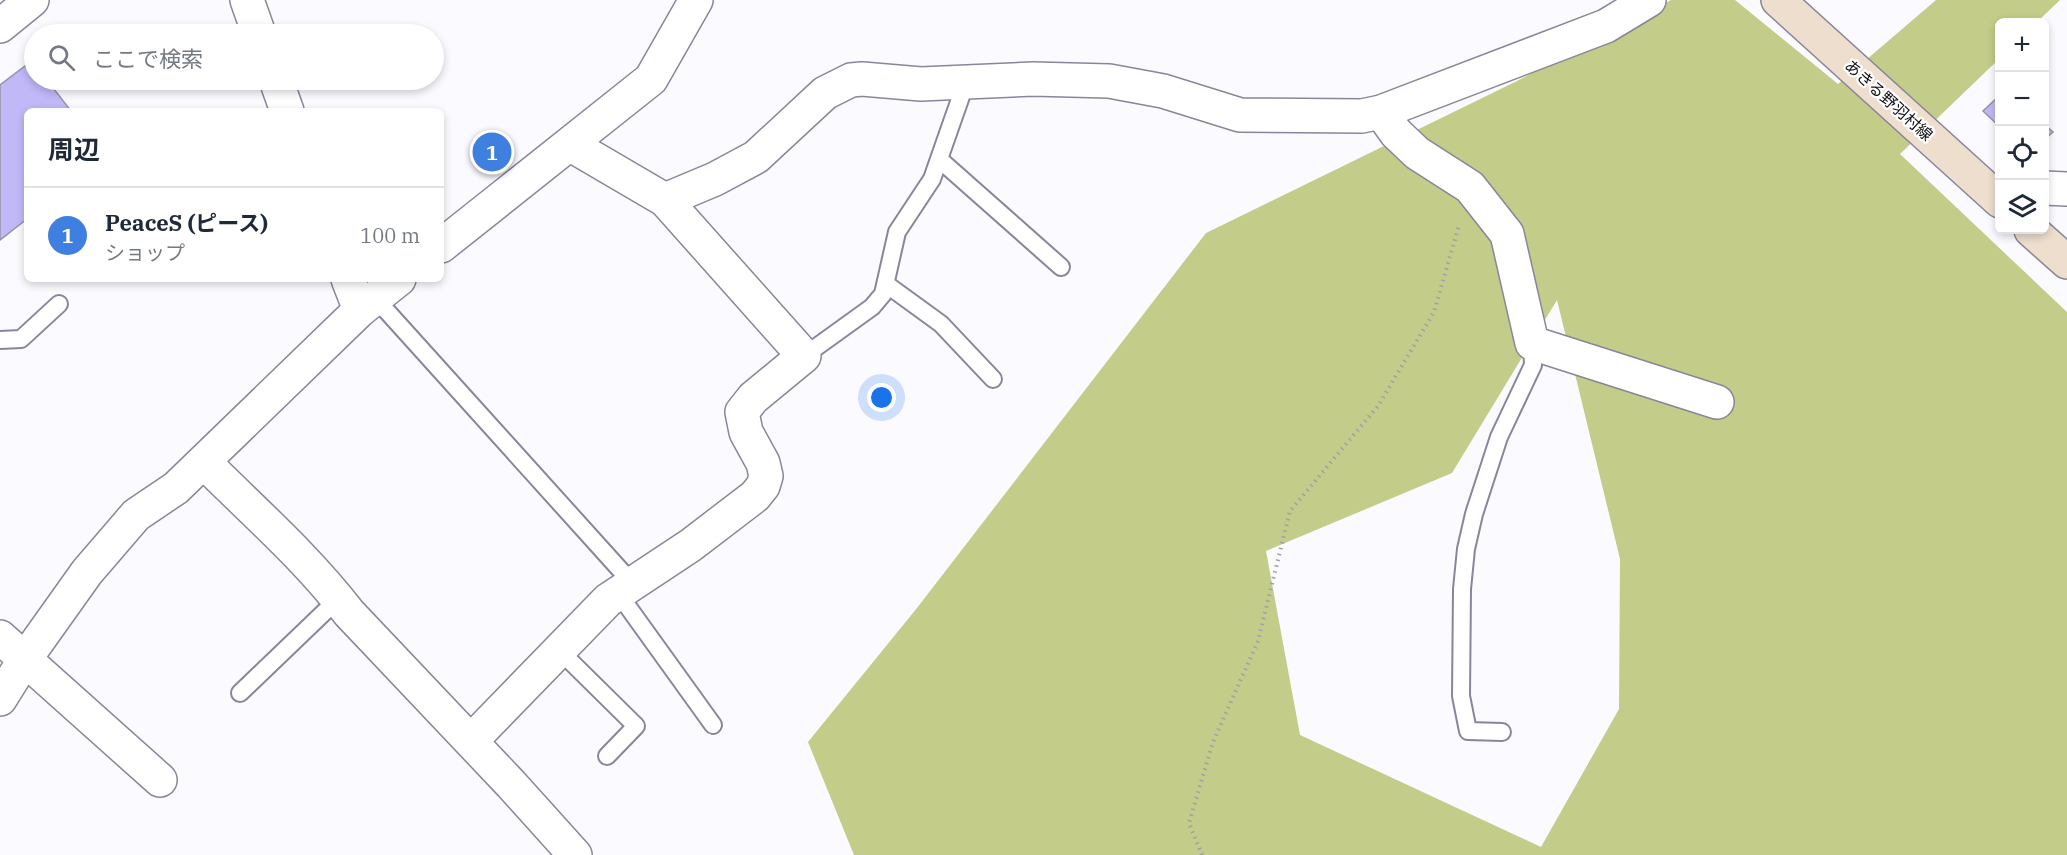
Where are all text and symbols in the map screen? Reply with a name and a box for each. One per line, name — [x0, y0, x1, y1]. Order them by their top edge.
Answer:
map controls — [1995, 18, 2049, 234]
button: + — [1995, 18, 2049, 72]
search box — [24, 24, 444, 90]
icon: search — [45, 41, 78, 74]
text: ここで検索 — [93, 44, 203, 73]
street label: あきる野羽村線 — [1841, 55, 1937, 145]
button: − — [1995, 72, 2049, 126]
button: locate — [1995, 126, 2049, 180]
pin: 1 — [472, 130, 512, 174]
text: 周辺 — [48, 132, 100, 166]
button: layers — [1995, 180, 2049, 234]
text: PeaceS (ピース) — [105, 208, 268, 237]
text: 1 — [62, 222, 74, 249]
text: 100 m — [360, 222, 420, 249]
text: ショップ — [105, 239, 185, 266]
your location — [867, 383, 896, 412]

